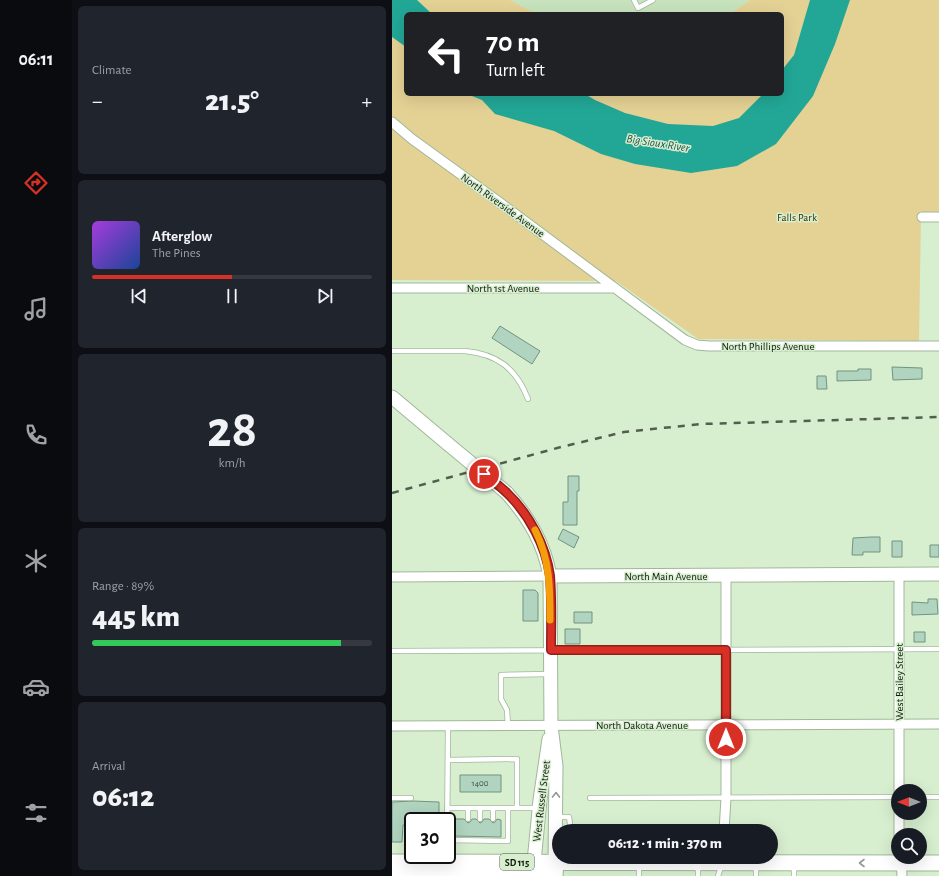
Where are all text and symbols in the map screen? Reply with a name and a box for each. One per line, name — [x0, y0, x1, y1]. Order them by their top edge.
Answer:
icon: left — [420, 28, 472, 80]
text: 70 m — [486, 29, 540, 57]
text: 06:11 — [18, 51, 54, 69]
text: Turn left — [486, 62, 545, 80]
text: Climate — [92, 64, 131, 77]
text: 21.5° — [205, 86, 259, 116]
text: − — [92, 90, 103, 112]
text: + — [361, 90, 372, 112]
water label: Big Sioux River — [626, 132, 691, 154]
icon: directions — [22, 169, 50, 197]
street label: North Riverside Avenue — [459, 171, 547, 239]
park label: Falls Park — [777, 212, 817, 223]
text: Afterglow — [152, 229, 212, 244]
text: The Pines — [152, 247, 201, 260]
street label: North 1st Avenue — [467, 283, 539, 294]
icon: previous — [128, 285, 150, 307]
icon: pause — [221, 285, 243, 307]
icon: next — [314, 285, 336, 307]
icon: music — [22, 295, 50, 323]
street label: North Phillips Avenue — [722, 341, 814, 352]
text: 28 — [207, 404, 257, 456]
icon: phone — [22, 421, 50, 449]
text: km/h — [219, 457, 245, 470]
pin — [467, 457, 501, 491]
icon: arrive — [473, 463, 495, 485]
icon: climate — [22, 547, 50, 575]
street label: North Main Avenue — [624, 571, 708, 582]
text: Range · 89% — [92, 580, 154, 593]
text: 445 km — [92, 602, 180, 632]
street label: West Bailey Street — [894, 643, 905, 721]
icon: car — [22, 673, 50, 701]
position arrow — [705, 718, 747, 760]
street label: North Dakota Avenue — [596, 720, 688, 731]
street label: West Russell Street — [531, 759, 552, 842]
text: Arrival — [92, 760, 125, 773]
house number: 1400 — [472, 779, 489, 788]
text: 06:12 — [92, 782, 154, 812]
north arrow — [891, 784, 927, 820]
map controls — [891, 784, 927, 864]
one-way arrow — [551, 792, 560, 798]
icon: filters — [22, 799, 50, 827]
speed limit sign: 30 — [404, 812, 456, 864]
button: search — [891, 828, 927, 864]
text: 06:12 · 1 min · 370 m — [608, 836, 722, 851]
road number: SD 115 — [500, 854, 534, 870]
one-way arrow — [859, 859, 865, 867]

